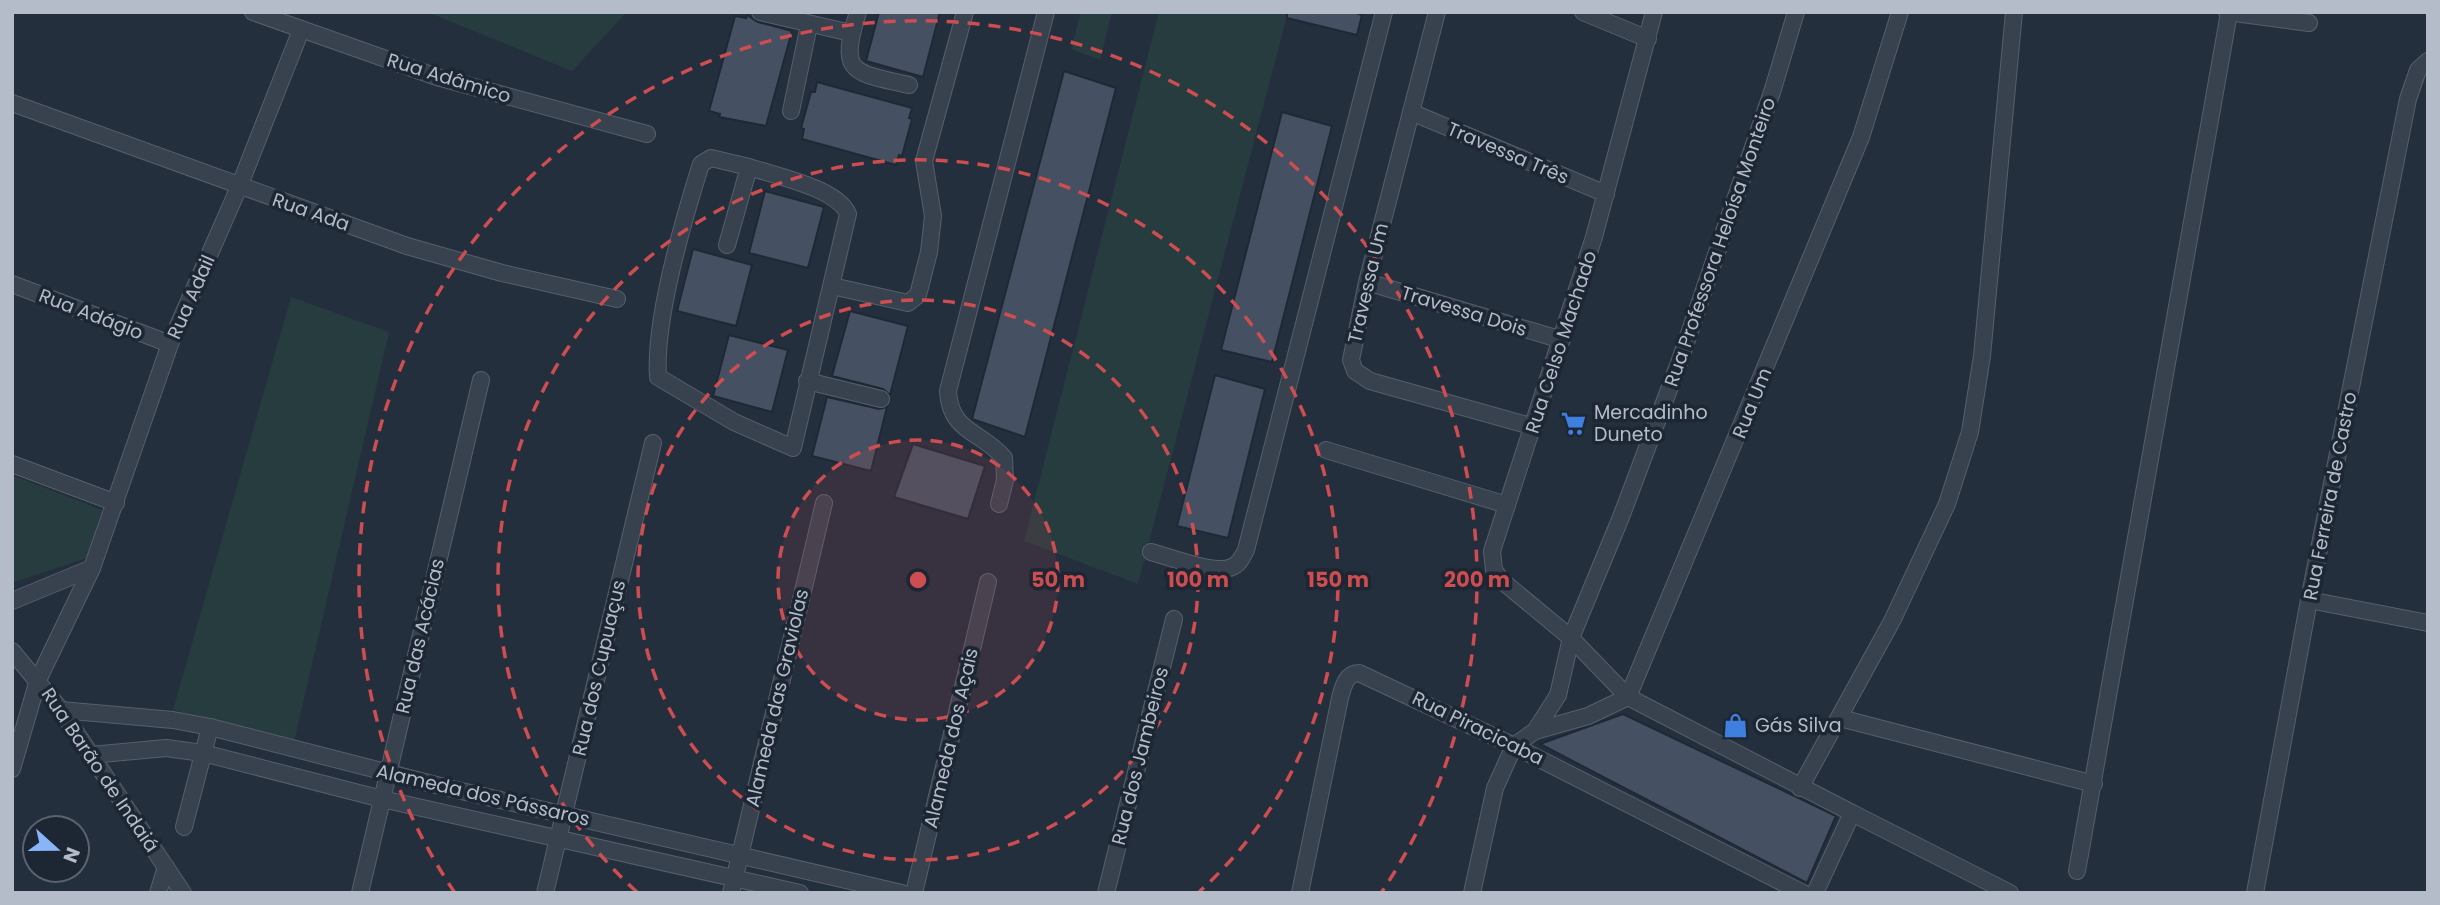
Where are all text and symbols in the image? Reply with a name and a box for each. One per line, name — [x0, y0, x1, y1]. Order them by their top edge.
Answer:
street label: Rua Adâmico — [384, 46, 514, 110]
street label: Rua Professora Heloísa Monteiro — [1658, 94, 1782, 390]
street label: Travessa Três — [1443, 115, 1573, 191]
street label: Rua Ada — [269, 186, 353, 238]
street label: Travessa Um — [1341, 220, 1395, 346]
street label: Rua Celso Machado — [1519, 247, 1603, 437]
street label: Rua Adail — [160, 251, 222, 343]
street label: Travessa Dois — [1398, 279, 1530, 343]
street label: Rua Adágio — [35, 282, 147, 346]
street label: Rua Um — [1726, 364, 1778, 442]
street label: Rua Ferreira de Castro — [2297, 389, 2363, 603]
place label: Mercadinho Duneto — [1594, 399, 1708, 448]
supermarket icon: Mercadinho Duneto — [1560, 409, 1588, 437]
street label: Rua das Acácias — [389, 556, 451, 716]
text: 50 m — [1031, 565, 1085, 594]
text: 100 m — [1167, 565, 1229, 594]
text: 150 m — [1307, 565, 1369, 594]
text: 200 m — [1444, 565, 1510, 594]
centre of rings — [906, 568, 930, 592]
street label: Rua dos Cupuaçus — [566, 577, 632, 759]
street label: Alameda das Graviolas — [739, 586, 815, 810]
street label: Alameda dos Açais — [917, 645, 985, 831]
street label: Rua dos Jambeiros — [1105, 664, 1175, 848]
street label: Rua Barão de Indaiá — [35, 682, 165, 858]
street label: Rua Piracicaba — [1408, 684, 1548, 772]
shop icon: Gás Silva — [1721, 711, 1749, 739]
place label: Gás Silva — [1755, 712, 1842, 739]
street label: Alameda dos Pássaros — [374, 757, 592, 833]
north arrow — [21, 814, 91, 884]
text: N — [56, 843, 87, 866]

